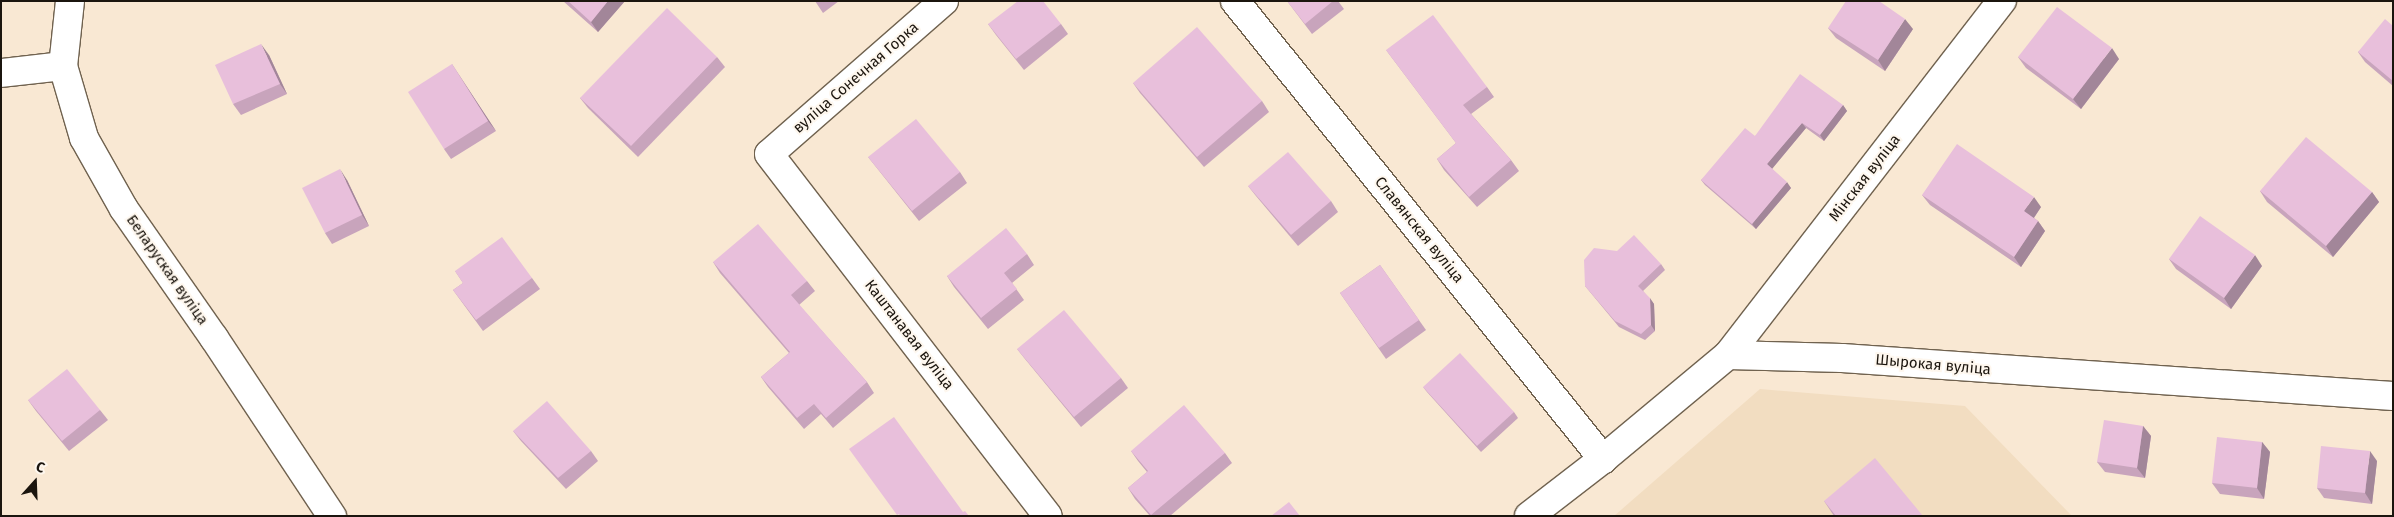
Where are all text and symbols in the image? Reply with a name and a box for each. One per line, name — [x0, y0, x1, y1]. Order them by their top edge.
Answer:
street label: вуліца Сонечная Горка — [790, 19, 922, 137]
street label: Мінская вуліца — [1826, 131, 1904, 225]
street label: Славянская вуліца — [1371, 173, 1467, 287]
street label: Беларуская вуліца — [122, 212, 212, 328]
street label: Каштанавая вуліца — [861, 277, 957, 393]
street label: Шырокая вуліца — [1875, 351, 1991, 379]
north arrow — [10, 457, 60, 507]
text: С — [34, 458, 47, 477]

